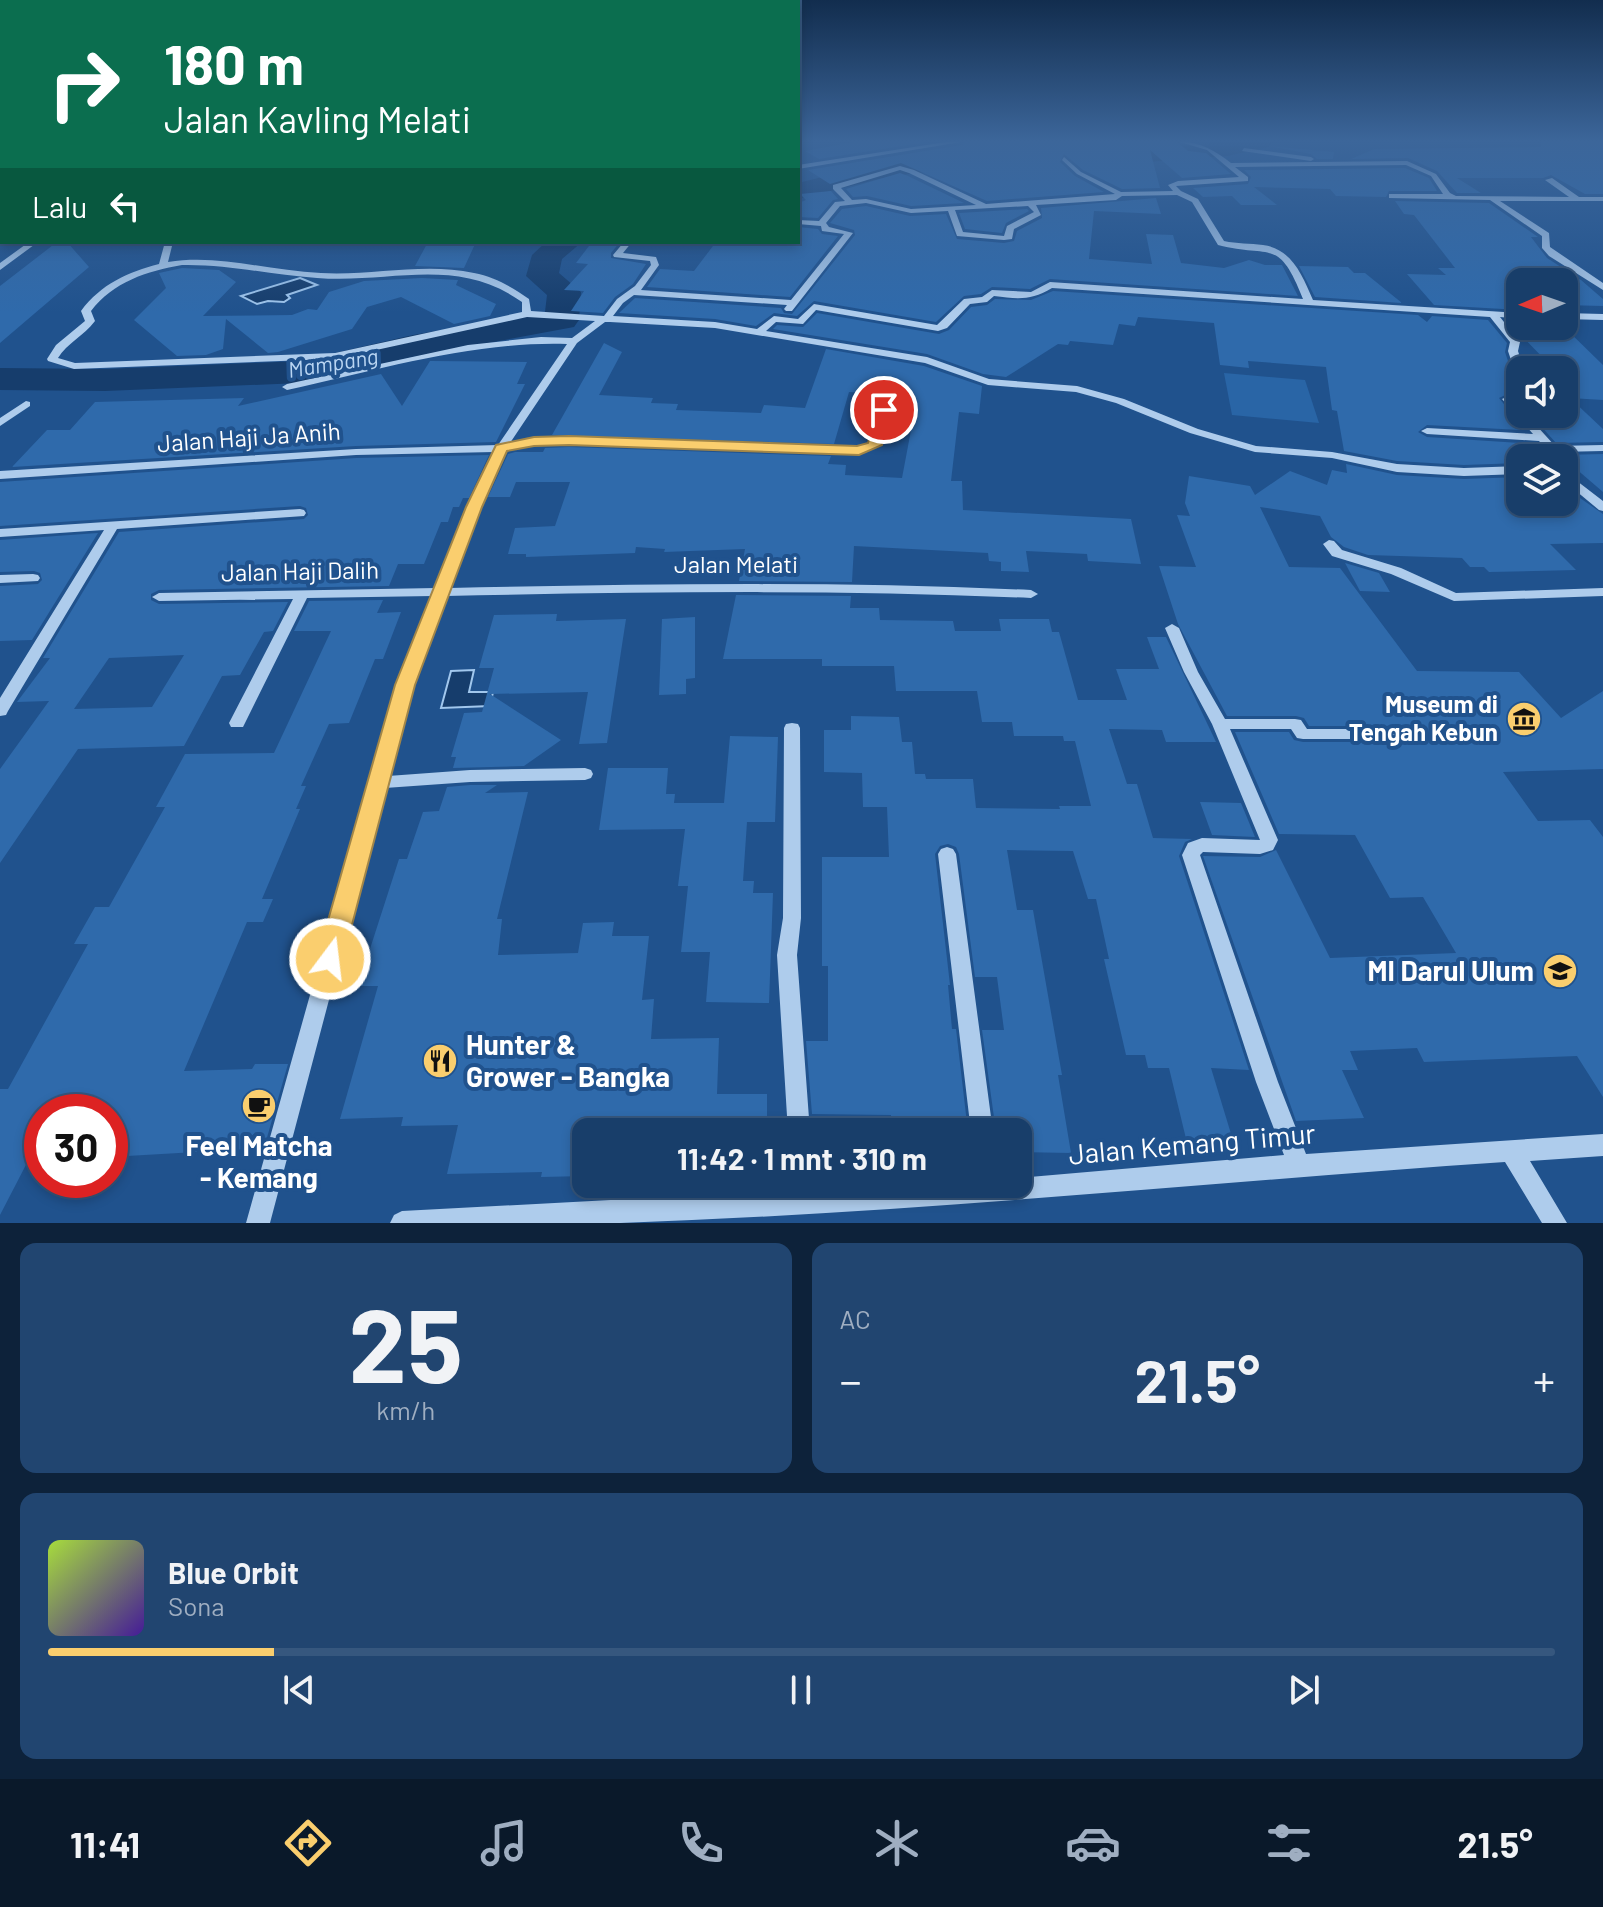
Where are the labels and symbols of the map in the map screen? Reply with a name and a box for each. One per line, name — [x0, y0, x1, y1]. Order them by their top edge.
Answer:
north arrow — [1506, 268, 1578, 340]
water label: Mampang — [286, 342, 380, 382]
pin — [850, 376, 918, 444]
street label: Jalan Haji Ja Anih — [156, 416, 342, 457]
street label: Jalan Melati — [674, 549, 798, 578]
street label: Jalan Haji Dalih — [221, 555, 379, 586]
place label: Museum di Tengah Kebun — [1349, 689, 1498, 746]
museum icon: Museum di Tengah Kebun — [1505, 700, 1543, 738]
position arrow — [288, 917, 372, 1001]
school or university icon: MI Darul Ulum — [1541, 952, 1579, 990]
place label: MI Darul Ulum — [1368, 953, 1534, 987]
place label: Hunter & Grower - Bangka — [466, 1027, 670, 1093]
restaurant icon: Hunter & Grower - Bangka — [421, 1042, 459, 1080]
cafe icon: Feel Matcha - Kemang — [240, 1087, 278, 1125]
speed limit sign: 30 — [24, 1094, 128, 1198]
street label: Jalan Kemang Timur — [1067, 1115, 1317, 1171]
place label: Feel Matcha - Kemang — [185, 1128, 333, 1194]

